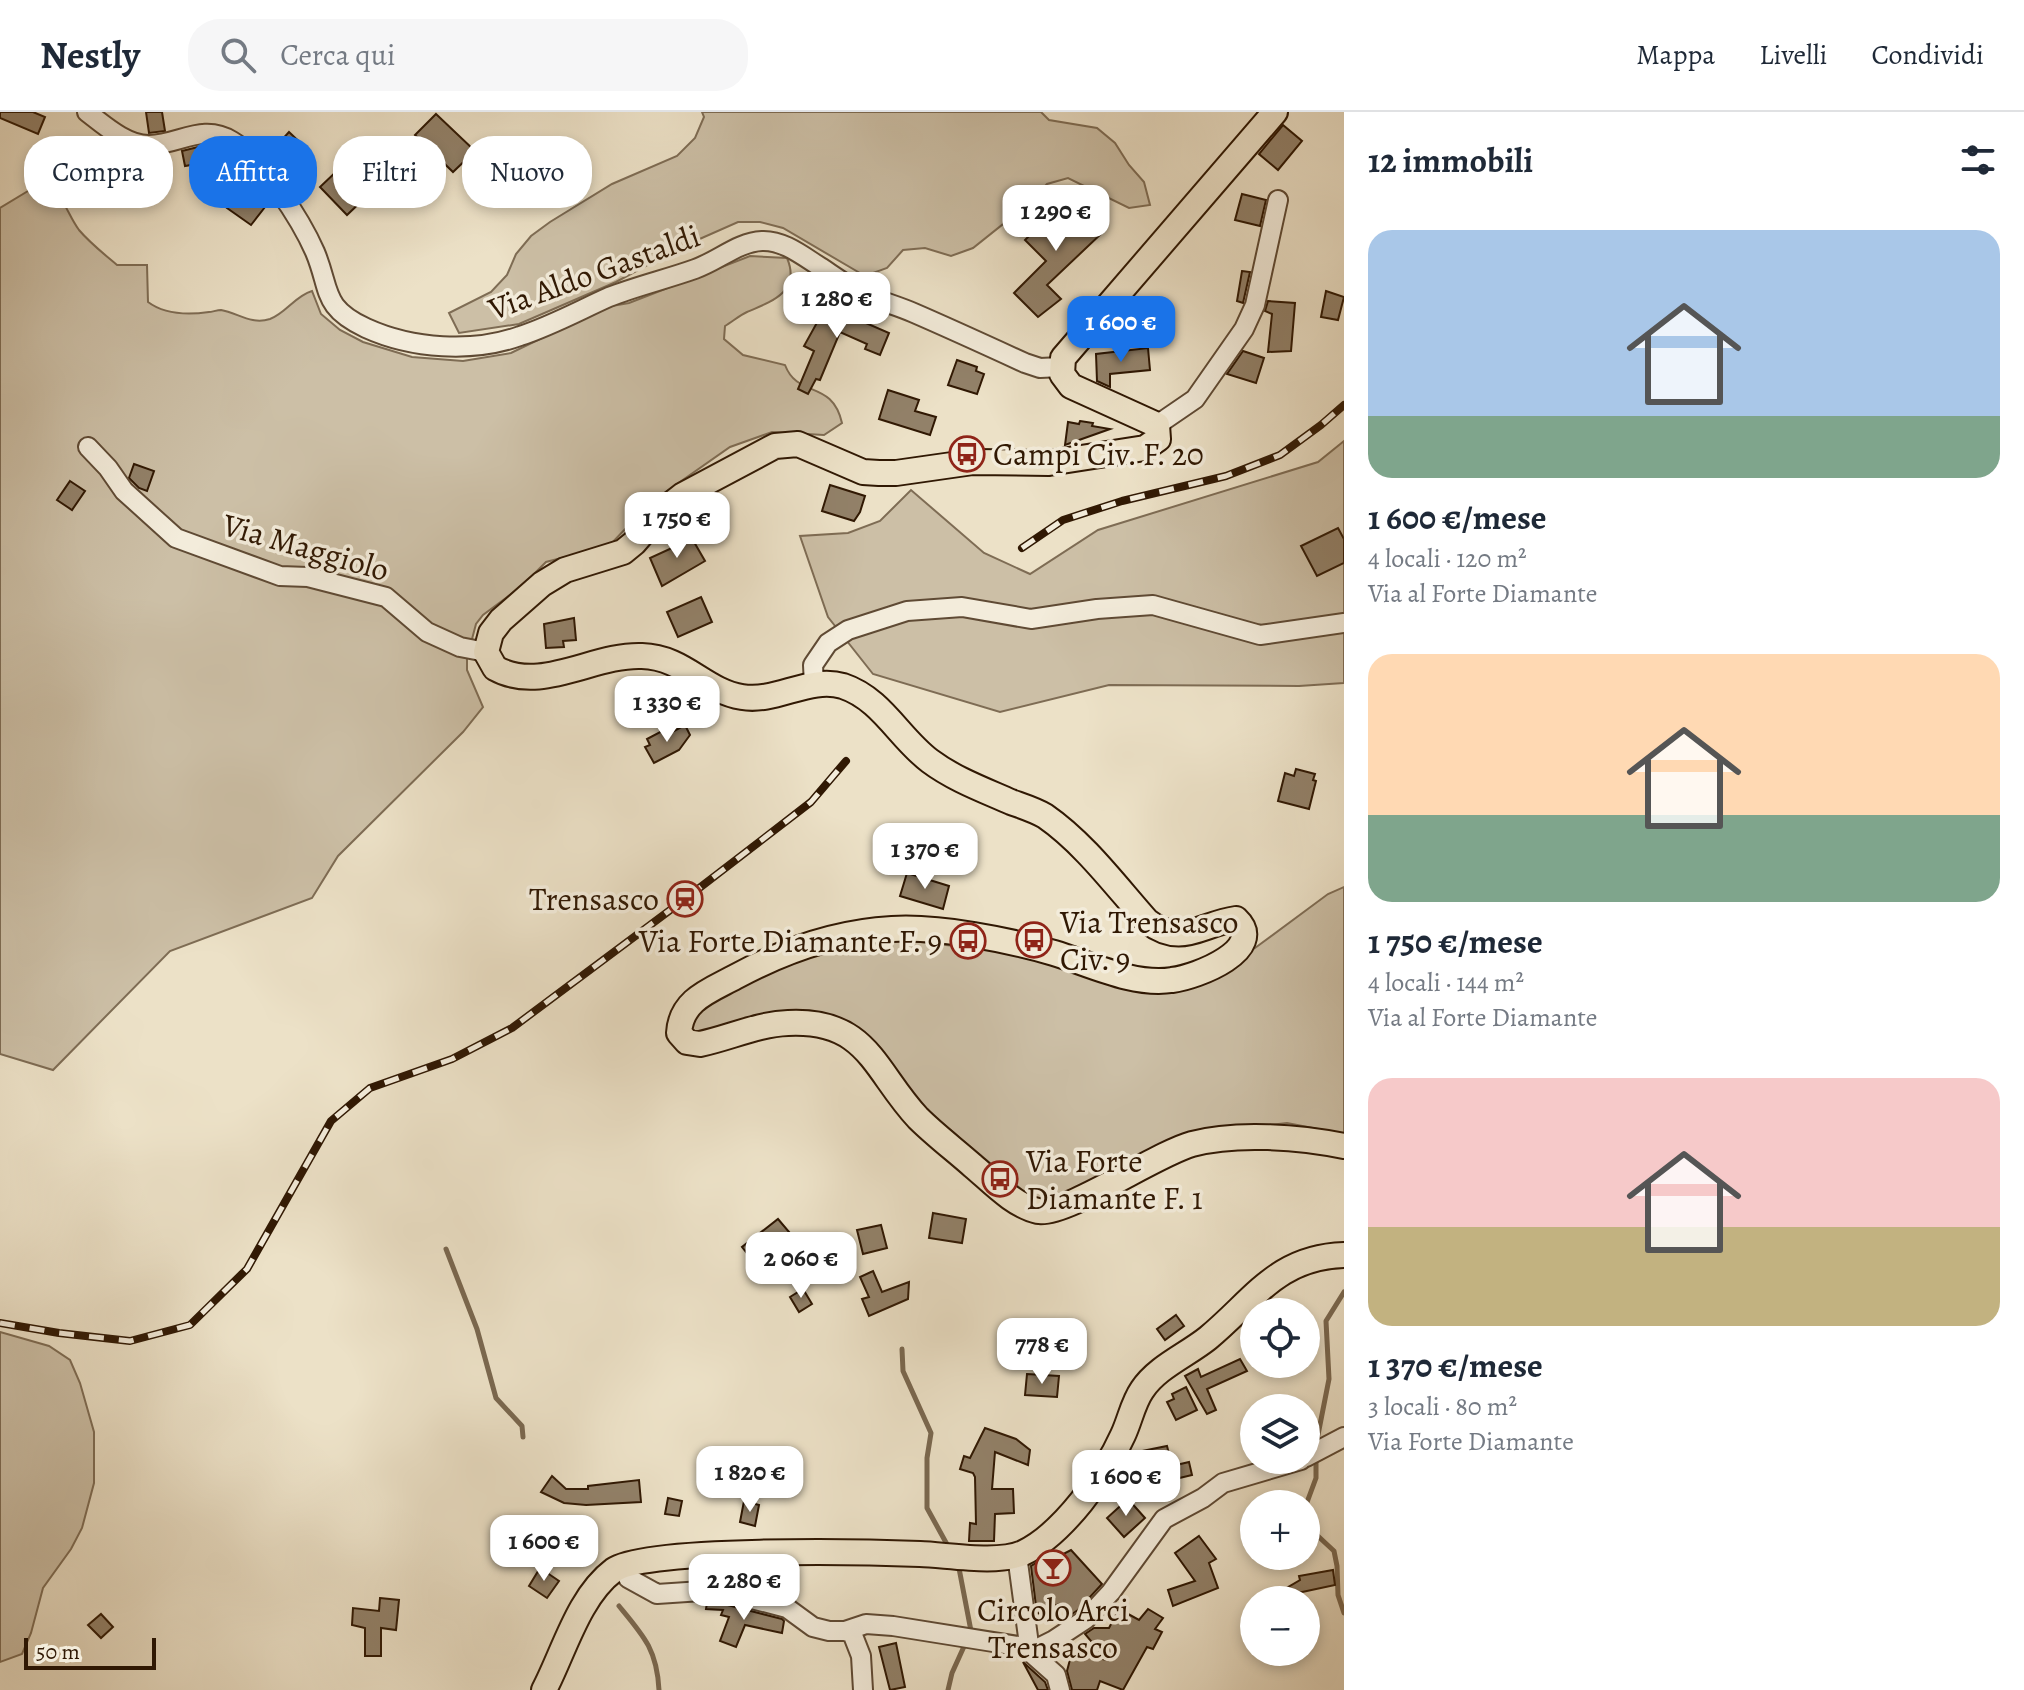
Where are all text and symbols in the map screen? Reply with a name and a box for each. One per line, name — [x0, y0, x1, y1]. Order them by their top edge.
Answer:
search box — [188, 19, 748, 91]
text: Nestly — [40, 29, 140, 81]
icon: search — [216, 33, 260, 77]
text: Cerca qui — [280, 35, 396, 75]
text: Mappa — [1636, 36, 1715, 74]
text: Livelli — [1759, 36, 1828, 74]
text: Condividi — [1872, 36, 1984, 74]
chip: Compra — [24, 136, 173, 208]
chip: Affitta — [189, 136, 317, 208]
chip: Filtri — [333, 136, 446, 208]
chip: Nuovo — [462, 136, 592, 208]
text: 12 immobili — [1368, 137, 1533, 184]
icon: filters — [1956, 138, 2000, 182]
pin: 1 290 € — [982, 185, 1130, 253]
text: 1 290 € — [1021, 193, 1091, 228]
street label: Via Aldo Gastaldi — [481, 213, 706, 331]
pin: 1 280 € — [763, 272, 911, 340]
text: 1 280 € — [801, 280, 873, 315]
icon: home — [1612, 282, 1756, 426]
pin: 1 600 € — [1047, 296, 1195, 364]
text: 1 600 € — [1085, 304, 1157, 339]
place label: Campi Civ. F. 20 — [993, 432, 1204, 476]
bus stop icon: Campi Civ. F. 20 — [948, 435, 986, 473]
pin: 1 750 € — [603, 492, 751, 560]
text: 1 600 €/mese — [1368, 494, 1547, 541]
text: 1 750 € — [643, 500, 711, 535]
street label: Via Maggiolo — [217, 502, 394, 592]
text: 4 locali · 120 m² — [1368, 541, 1527, 576]
text: Via al Forte Diamante — [1368, 576, 1597, 611]
pin: 1 330 € — [593, 676, 741, 744]
text: 1 330 € — [633, 684, 701, 719]
icon: home — [1612, 706, 1756, 850]
pin: 1 370 € — [851, 823, 999, 891]
text: 1 370 € — [891, 831, 959, 866]
place label: Trensasco — [529, 877, 659, 921]
station icon: Trensasco — [666, 880, 704, 918]
place label: Via Trensasco Civ. 9 — [1059, 900, 1239, 981]
text: 1 750 €/mese — [1368, 918, 1543, 965]
place label: Via Forte Diamante F. 9 — [638, 919, 942, 963]
bus stop icon: Via Trensasco Civ. 9 — [1015, 921, 1053, 959]
bus stop icon: Via Forte Diamante F. 9 — [949, 922, 987, 960]
text: 4 locali · 144 m² — [1368, 965, 1524, 1000]
text: Via al Forte Diamante — [1368, 1000, 1597, 1035]
icon: home — [1612, 1130, 1756, 1274]
place label: Via Forte Diamante F. 1 — [1025, 1139, 1203, 1220]
bus stop icon: Via Forte Diamante F. 1 — [981, 1160, 1019, 1198]
pin: 2 060 € — [727, 1232, 875, 1300]
text: 2 060 € — [764, 1240, 838, 1275]
map controls — [1240, 1298, 1320, 1666]
button: locate — [1240, 1298, 1320, 1378]
pin: 778 € — [986, 1318, 1098, 1386]
text: 778 € — [1015, 1326, 1069, 1361]
text: 1 370 €/mese — [1368, 1342, 1543, 1389]
text: 3 locali · 80 m² — [1368, 1389, 1517, 1424]
button: layers — [1240, 1394, 1320, 1474]
text: Via Forte Diamante — [1368, 1424, 1574, 1459]
pin: 1 820 € — [676, 1446, 824, 1514]
pin: 1 600 € — [1052, 1450, 1200, 1518]
text: 1 820 € — [714, 1454, 786, 1489]
text: 1 600 € — [1090, 1458, 1162, 1493]
button: + — [1240, 1490, 1320, 1570]
pin: 1 600 € — [470, 1515, 618, 1583]
text: 1 600 € — [508, 1523, 580, 1558]
bar icon: Circolo Arci Trensasco — [1034, 1549, 1072, 1587]
pin: 2 280 € — [670, 1554, 818, 1622]
text: 2 280 € — [707, 1562, 781, 1597]
button: − — [1240, 1586, 1320, 1666]
place label: Circolo Arci Trensasco — [977, 1588, 1129, 1669]
scale bar — [24, 1634, 156, 1670]
text: 50 m — [36, 1637, 80, 1667]

